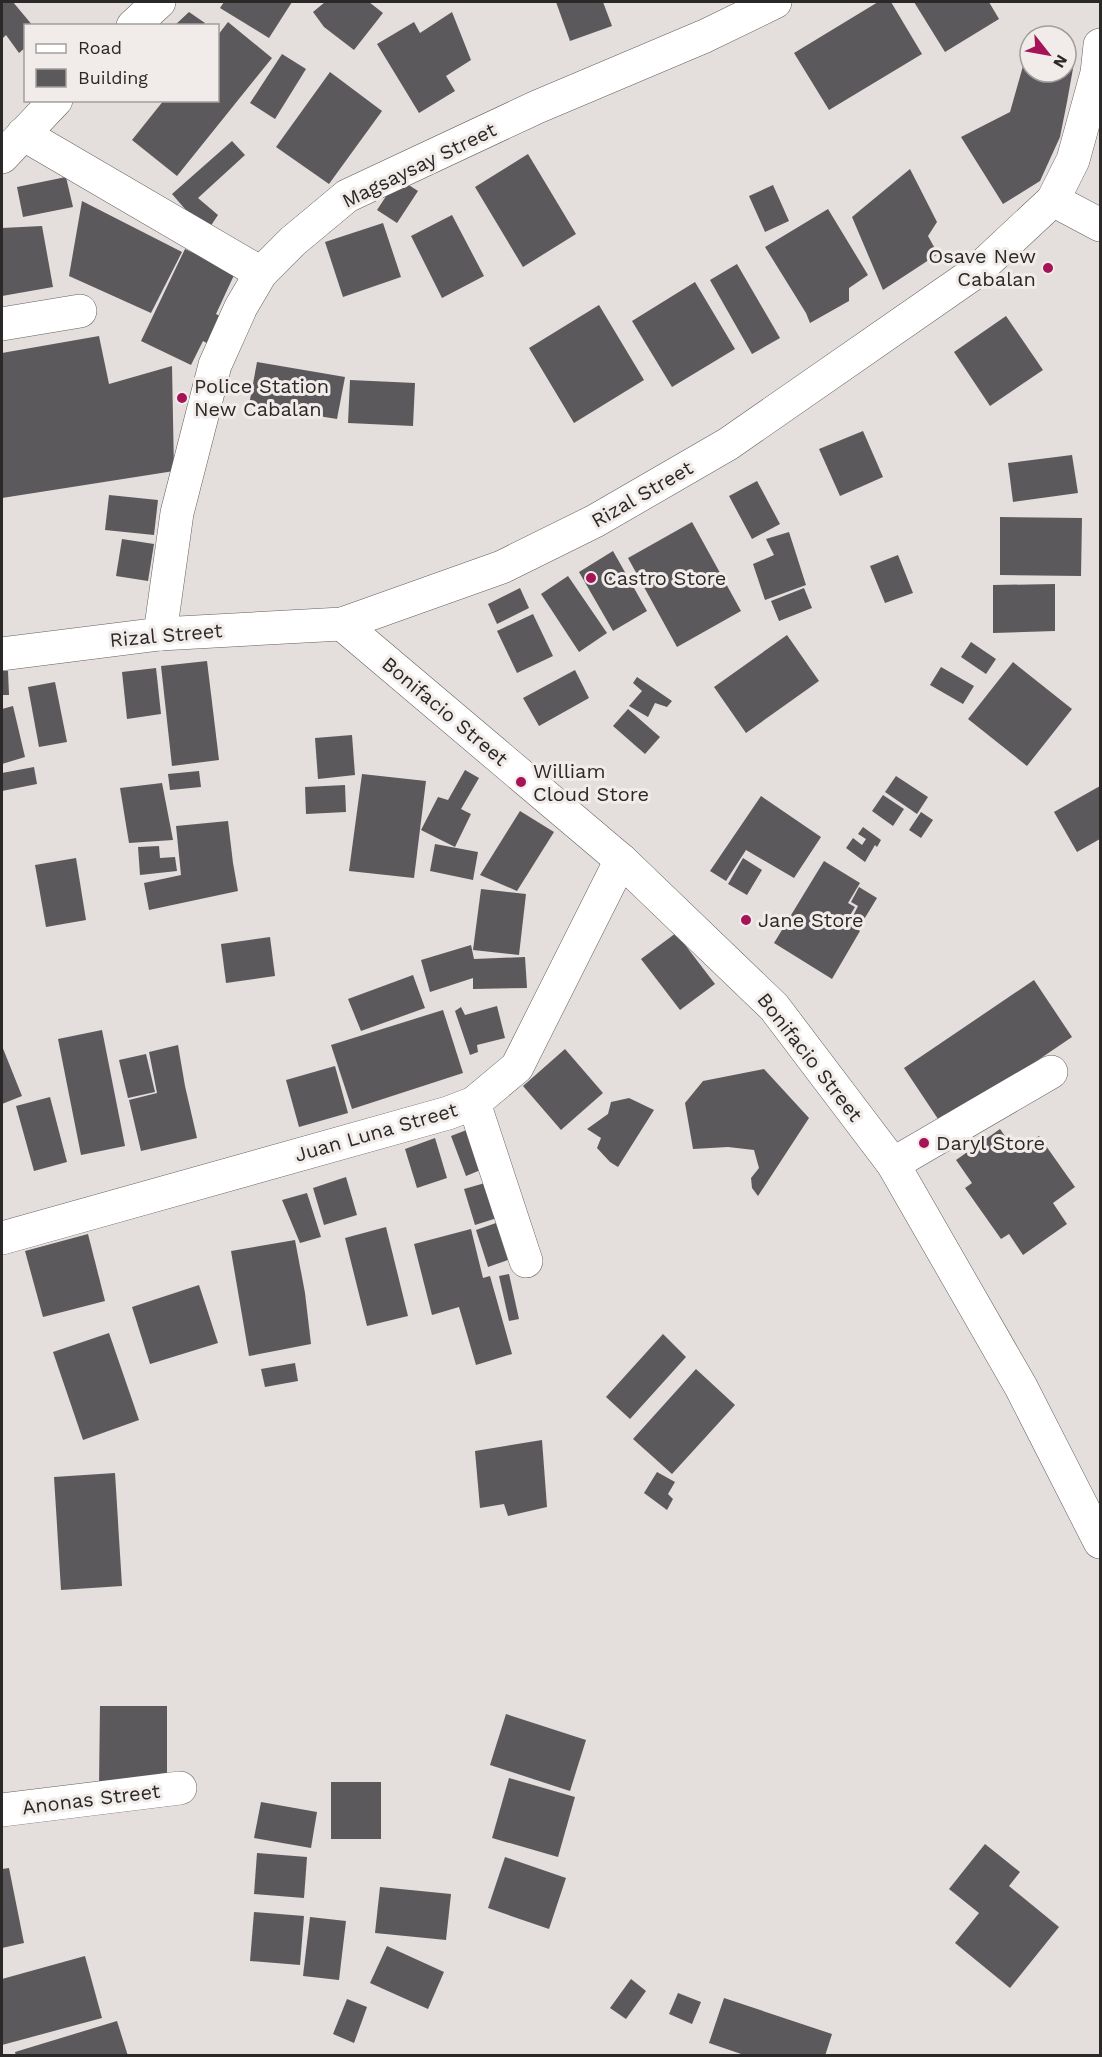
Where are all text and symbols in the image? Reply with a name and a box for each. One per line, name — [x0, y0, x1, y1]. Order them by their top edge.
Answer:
legend — [24, 24, 219, 102]
north arrow — [1018, 24, 1078, 84]
text: Road — [78, 37, 122, 58]
text: N — [1049, 51, 1072, 71]
text: Building — [78, 67, 148, 88]
street label: Magsaysay Street — [338, 117, 500, 213]
place label: Osave New Cabalan — [928, 244, 1036, 291]
marker: Osave New Cabalan — [1041, 261, 1055, 275]
place label: Police Station New Cabalan — [194, 374, 329, 421]
marker: Police Station New Cabalan — [175, 391, 189, 405]
street label: Rizal Street — [587, 455, 697, 533]
place label: Castro Store — [603, 566, 726, 590]
marker: Castro Store — [584, 571, 598, 585]
street label: Rizal Street — [109, 618, 224, 652]
street label: Bonifacio Street — [377, 651, 513, 771]
place label: William Cloud Store — [533, 759, 649, 806]
marker: William Cloud Store — [514, 775, 528, 789]
place label: Jane Store — [758, 908, 864, 932]
marker: Jane Store — [739, 913, 753, 927]
street label: Bonifacio Street — [752, 988, 868, 1127]
street label: Juan Luna Street — [292, 1097, 461, 1167]
place label: Daryl Store — [936, 1131, 1045, 1155]
marker: Daryl Store — [917, 1136, 931, 1150]
street label: Anonas Street — [21, 1779, 162, 1819]

